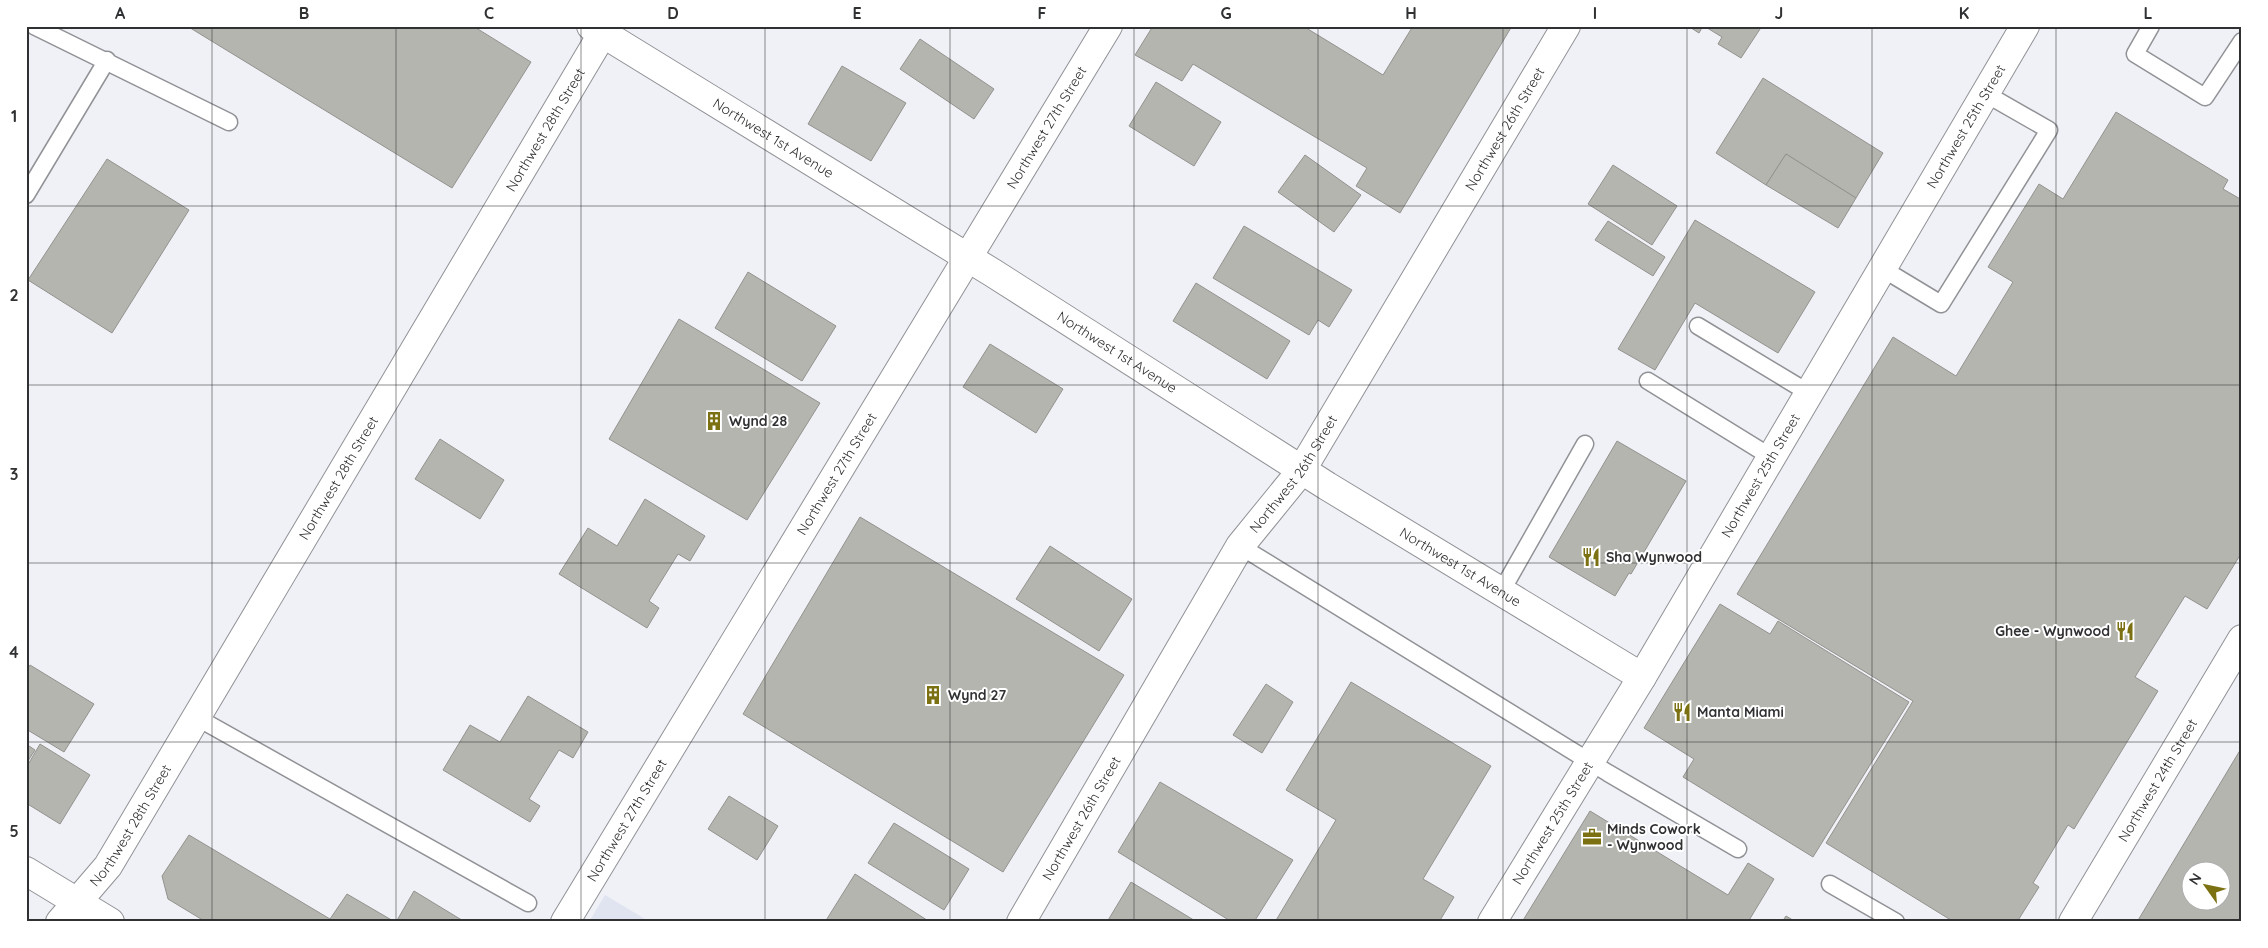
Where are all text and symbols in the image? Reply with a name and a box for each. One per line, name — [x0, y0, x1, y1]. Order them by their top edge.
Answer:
text: A — [115, 3, 126, 23]
text: B — [299, 3, 309, 23]
text: C — [484, 3, 494, 23]
text: D — [667, 3, 679, 23]
text: E — [852, 3, 862, 23]
text: F — [1038, 3, 1047, 23]
text: G — [1220, 3, 1232, 23]
text: H — [1405, 3, 1417, 23]
text: I — [1593, 3, 1597, 23]
text: J — [1775, 3, 1783, 23]
text: K — [1959, 3, 1969, 23]
text: L — [2144, 3, 2153, 23]
street label: Northwest 25th Street — [1922, 61, 2009, 192]
street label: Northwest 27th Street — [1003, 63, 1091, 192]
street label: Northwest 26th Street — [1461, 64, 1549, 194]
street label: Northwest 28th Street — [502, 65, 589, 195]
street label: Northwest 1st Avenue — [710, 94, 837, 182]
text: 1 — [11, 106, 17, 126]
text: 2 — [9, 285, 19, 305]
street label: Northwest 1st Avenue — [1054, 307, 1180, 397]
street label: Northwest 27th Street — [793, 409, 881, 538]
building icon: Wynd 28 — [703, 410, 725, 432]
street label: Northwest 25th Street — [1717, 410, 1804, 541]
place label: Wynd 28 — [729, 412, 787, 430]
street label: Northwest 26th Street — [1245, 412, 1341, 536]
street label: Northwest 28th Street — [295, 413, 382, 543]
text: 3 — [10, 464, 18, 484]
street label: Northwest 1st Avenue — [1396, 523, 1524, 611]
restaurant icon: Sha Wynwood — [1580, 546, 1602, 568]
place label: Sha Wynwood — [1606, 548, 1702, 566]
restaurant icon: Ghee - Wynwood — [2114, 620, 2136, 642]
place label: Ghee - Wynwood — [1995, 622, 2110, 640]
text: 4 — [9, 642, 19, 662]
building icon: Wynd 27 — [922, 684, 944, 706]
place label: Wynd 27 — [948, 686, 1006, 704]
restaurant icon: Manta Miami — [1671, 701, 1693, 723]
place label: Manta Miami — [1697, 703, 1784, 721]
street label: Northwest 24th Street — [2114, 715, 2201, 845]
street label: Northwest 26th Street — [1038, 753, 1125, 884]
street label: Northwest 27th Street — [583, 756, 671, 885]
street label: Northwest 25th Street — [1508, 758, 1597, 888]
street label: Northwest 28th Street — [86, 761, 175, 890]
place label: Minds Cowork - Wynwood — [1607, 820, 1701, 854]
text: 5 — [9, 821, 19, 841]
office icon: Minds Cowork - Wynwood — [1581, 826, 1603, 848]
north arrow — [2180, 860, 2230, 910]
text: N — [2185, 870, 2205, 888]

